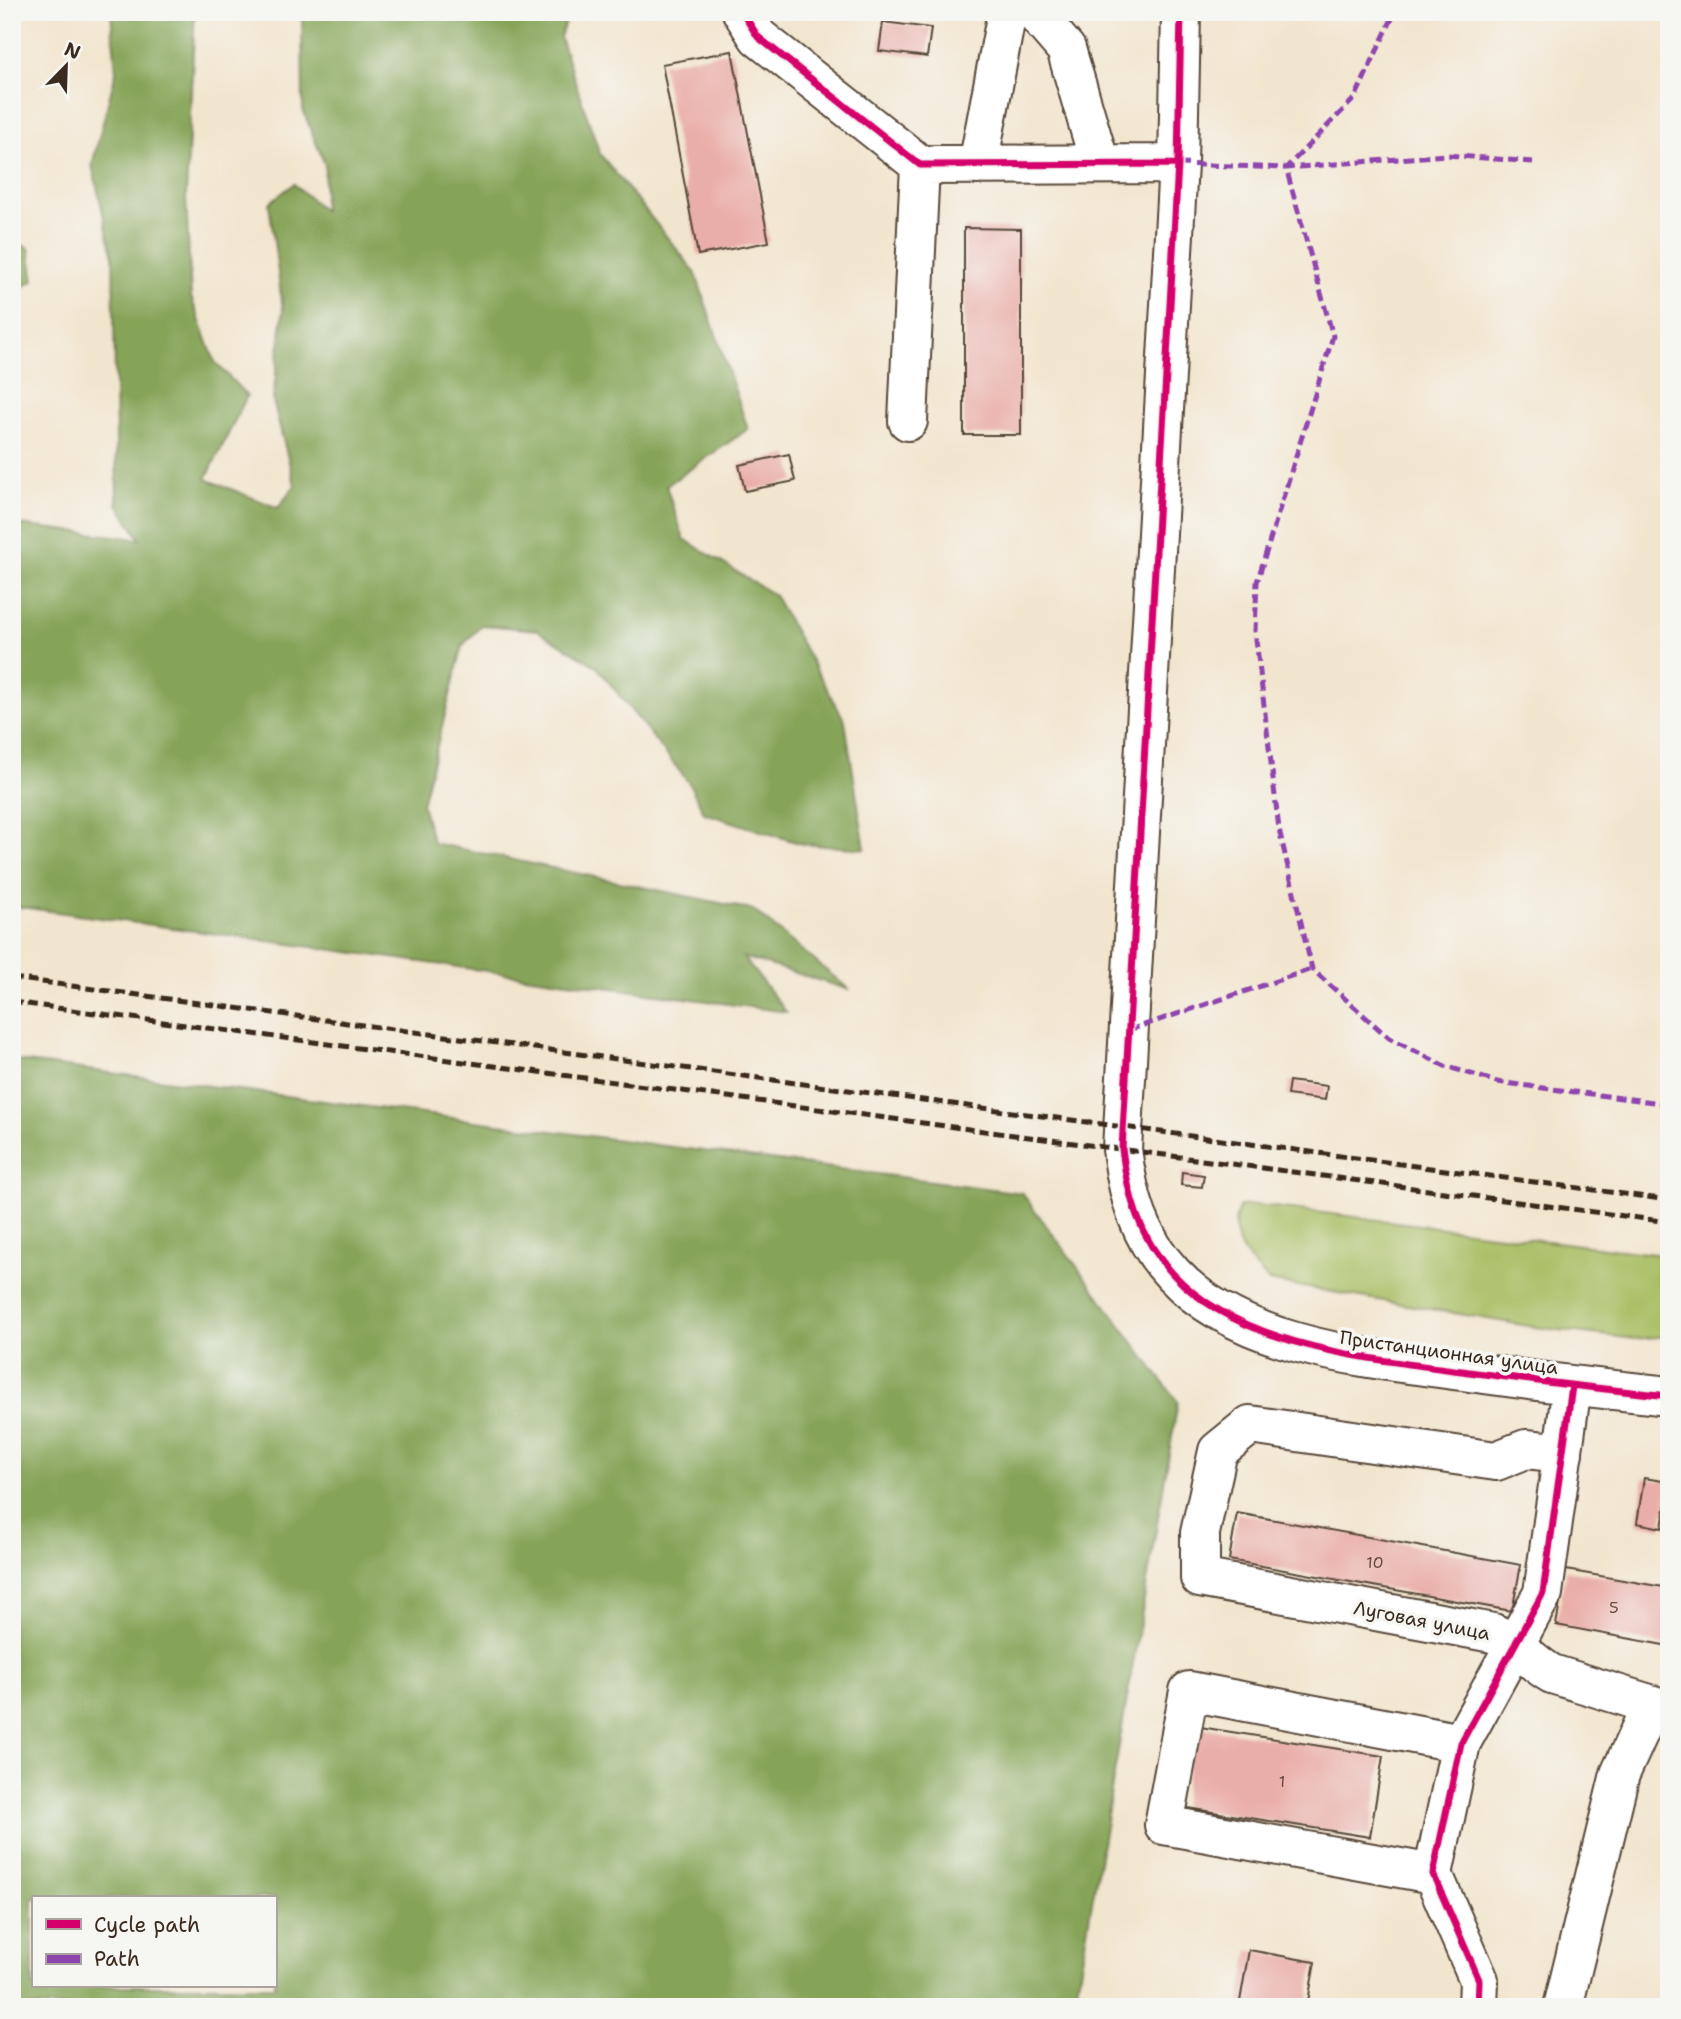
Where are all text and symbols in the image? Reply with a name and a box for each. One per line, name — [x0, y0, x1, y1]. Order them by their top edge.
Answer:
north arrow — [32, 32, 102, 102]
text: N — [61, 36, 84, 65]
street label: Пристанционная улица — [1338, 1325, 1560, 1380]
house number: 10 — [1366, 1552, 1384, 1573]
street label: Луговая улица — [1352, 1595, 1492, 1646]
house number: 5 — [1609, 1597, 1619, 1618]
house number: 1 — [1279, 1771, 1285, 1792]
legend — [32, 1896, 276, 1988]
text: Cycle path — [94, 1911, 200, 1939]
text: Path — [94, 1945, 140, 1973]

